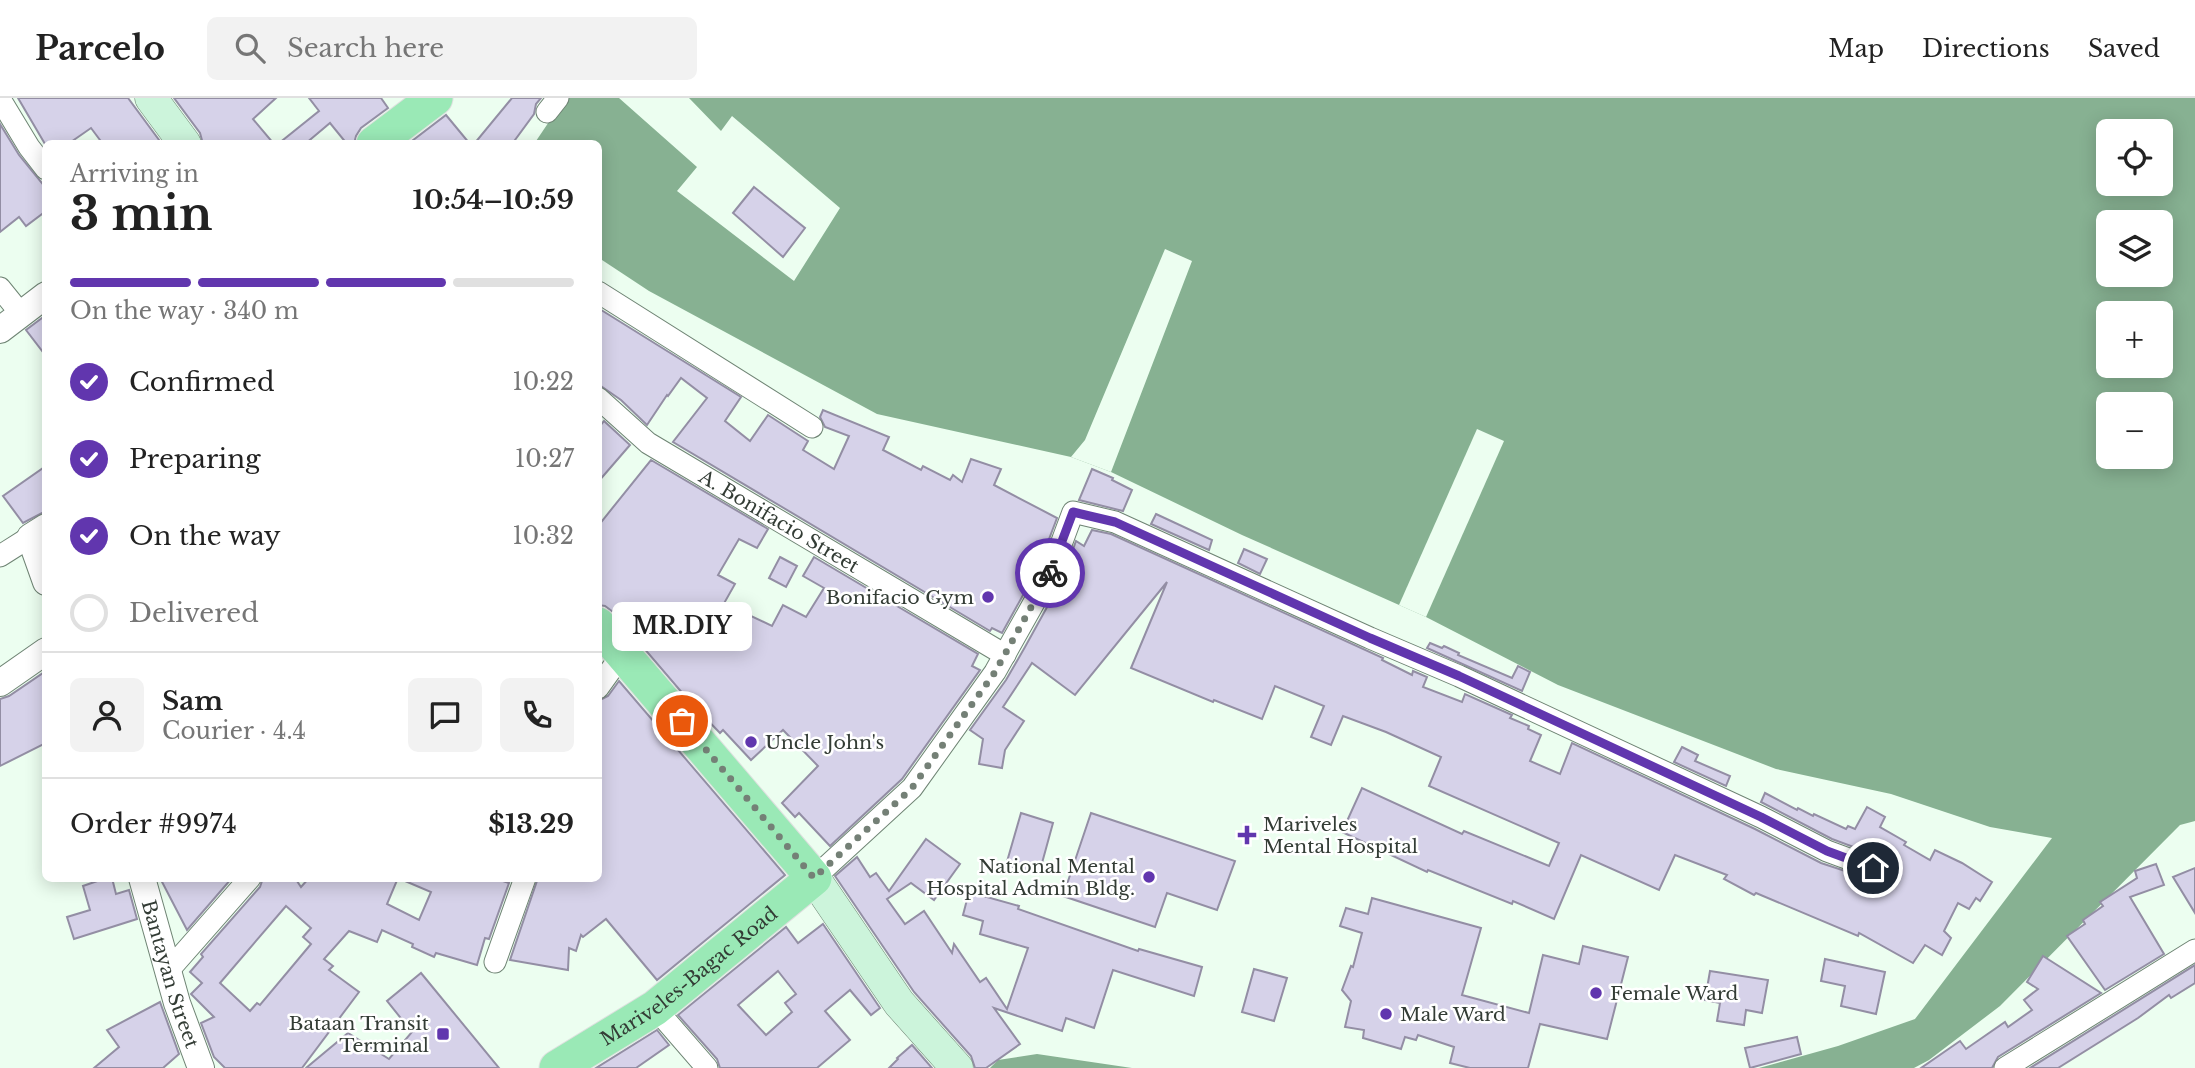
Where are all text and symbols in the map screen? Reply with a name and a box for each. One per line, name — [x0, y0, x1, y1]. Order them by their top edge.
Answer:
search box — [207, 17, 697, 80]
text: Parcelo — [35, 28, 165, 69]
icon: search — [231, 29, 269, 67]
text: Search here — [287, 32, 444, 64]
text: Map — [1828, 34, 1884, 63]
text: Directions — [1922, 34, 2050, 63]
text: Saved — [2088, 34, 2160, 63]
map controls — [2096, 119, 2173, 469]
button: locate — [2096, 119, 2173, 196]
text: Arriving in — [70, 160, 199, 188]
text: 10:54–10:59 — [413, 184, 574, 216]
text: 3 min — [70, 185, 212, 242]
button: layers — [2096, 210, 2173, 287]
text: On the way · 340 m — [70, 297, 299, 325]
button: + — [2096, 301, 2173, 378]
icon: check — [70, 363, 108, 401]
text: Confirmed — [129, 366, 274, 398]
text: 10:22 — [512, 368, 574, 396]
button: − — [2096, 392, 2173, 469]
icon: check — [70, 440, 108, 478]
text: Preparing — [129, 443, 261, 475]
text: 10:27 — [515, 445, 574, 473]
street label: A. Bonifacio Street — [694, 465, 864, 578]
icon: check — [70, 517, 108, 555]
text: On the way — [129, 520, 281, 552]
text: 10:32 — [512, 522, 574, 550]
courier — [1015, 538, 1085, 608]
icon: bike — [1031, 554, 1069, 592]
place label: Bonifacio Gym — [826, 586, 974, 609]
marker: Bonifacio Gym — [980, 589, 996, 605]
text: Delivered — [129, 597, 259, 629]
callout: MR.DIY — [612, 602, 752, 651]
text: MR.DIY — [632, 612, 732, 640]
button: person — [70, 678, 144, 752]
button: chat — [408, 678, 482, 752]
button: phone — [500, 678, 574, 752]
text: Sam — [162, 685, 223, 717]
pin — [652, 691, 712, 751]
icon: bag — [663, 702, 701, 740]
text: Courier · 4.4 — [162, 717, 306, 745]
place label: Uncle John's — [765, 731, 884, 754]
marker: Uncle John's — [743, 734, 759, 750]
text: Order #9974 — [70, 808, 237, 840]
text: $13.29 — [488, 808, 574, 840]
place label: Mariveles Mental Hospital — [1263, 813, 1418, 858]
marker: Mariveles Mental Hospital — [1237, 825, 1257, 845]
pin — [1843, 838, 1903, 898]
icon: home — [1854, 849, 1892, 887]
place label: National Mental Hospital Admin Bldg. — [926, 855, 1135, 900]
marker: National Mental Hospital Admin Bldg. — [1141, 869, 1157, 885]
street label: Bantayan Street — [137, 897, 204, 1052]
street label: Mariveles-Bagac Road — [596, 902, 782, 1051]
place label: Female Ward — [1610, 982, 1739, 1005]
marker: Female Ward — [1588, 985, 1604, 1001]
place label: Male Ward — [1400, 1003, 1506, 1026]
marker: Male Ward — [1378, 1006, 1394, 1022]
place label: Bataan Transit Terminal — [289, 1012, 430, 1057]
marker: Bataan Transit Terminal — [435, 1026, 451, 1042]

